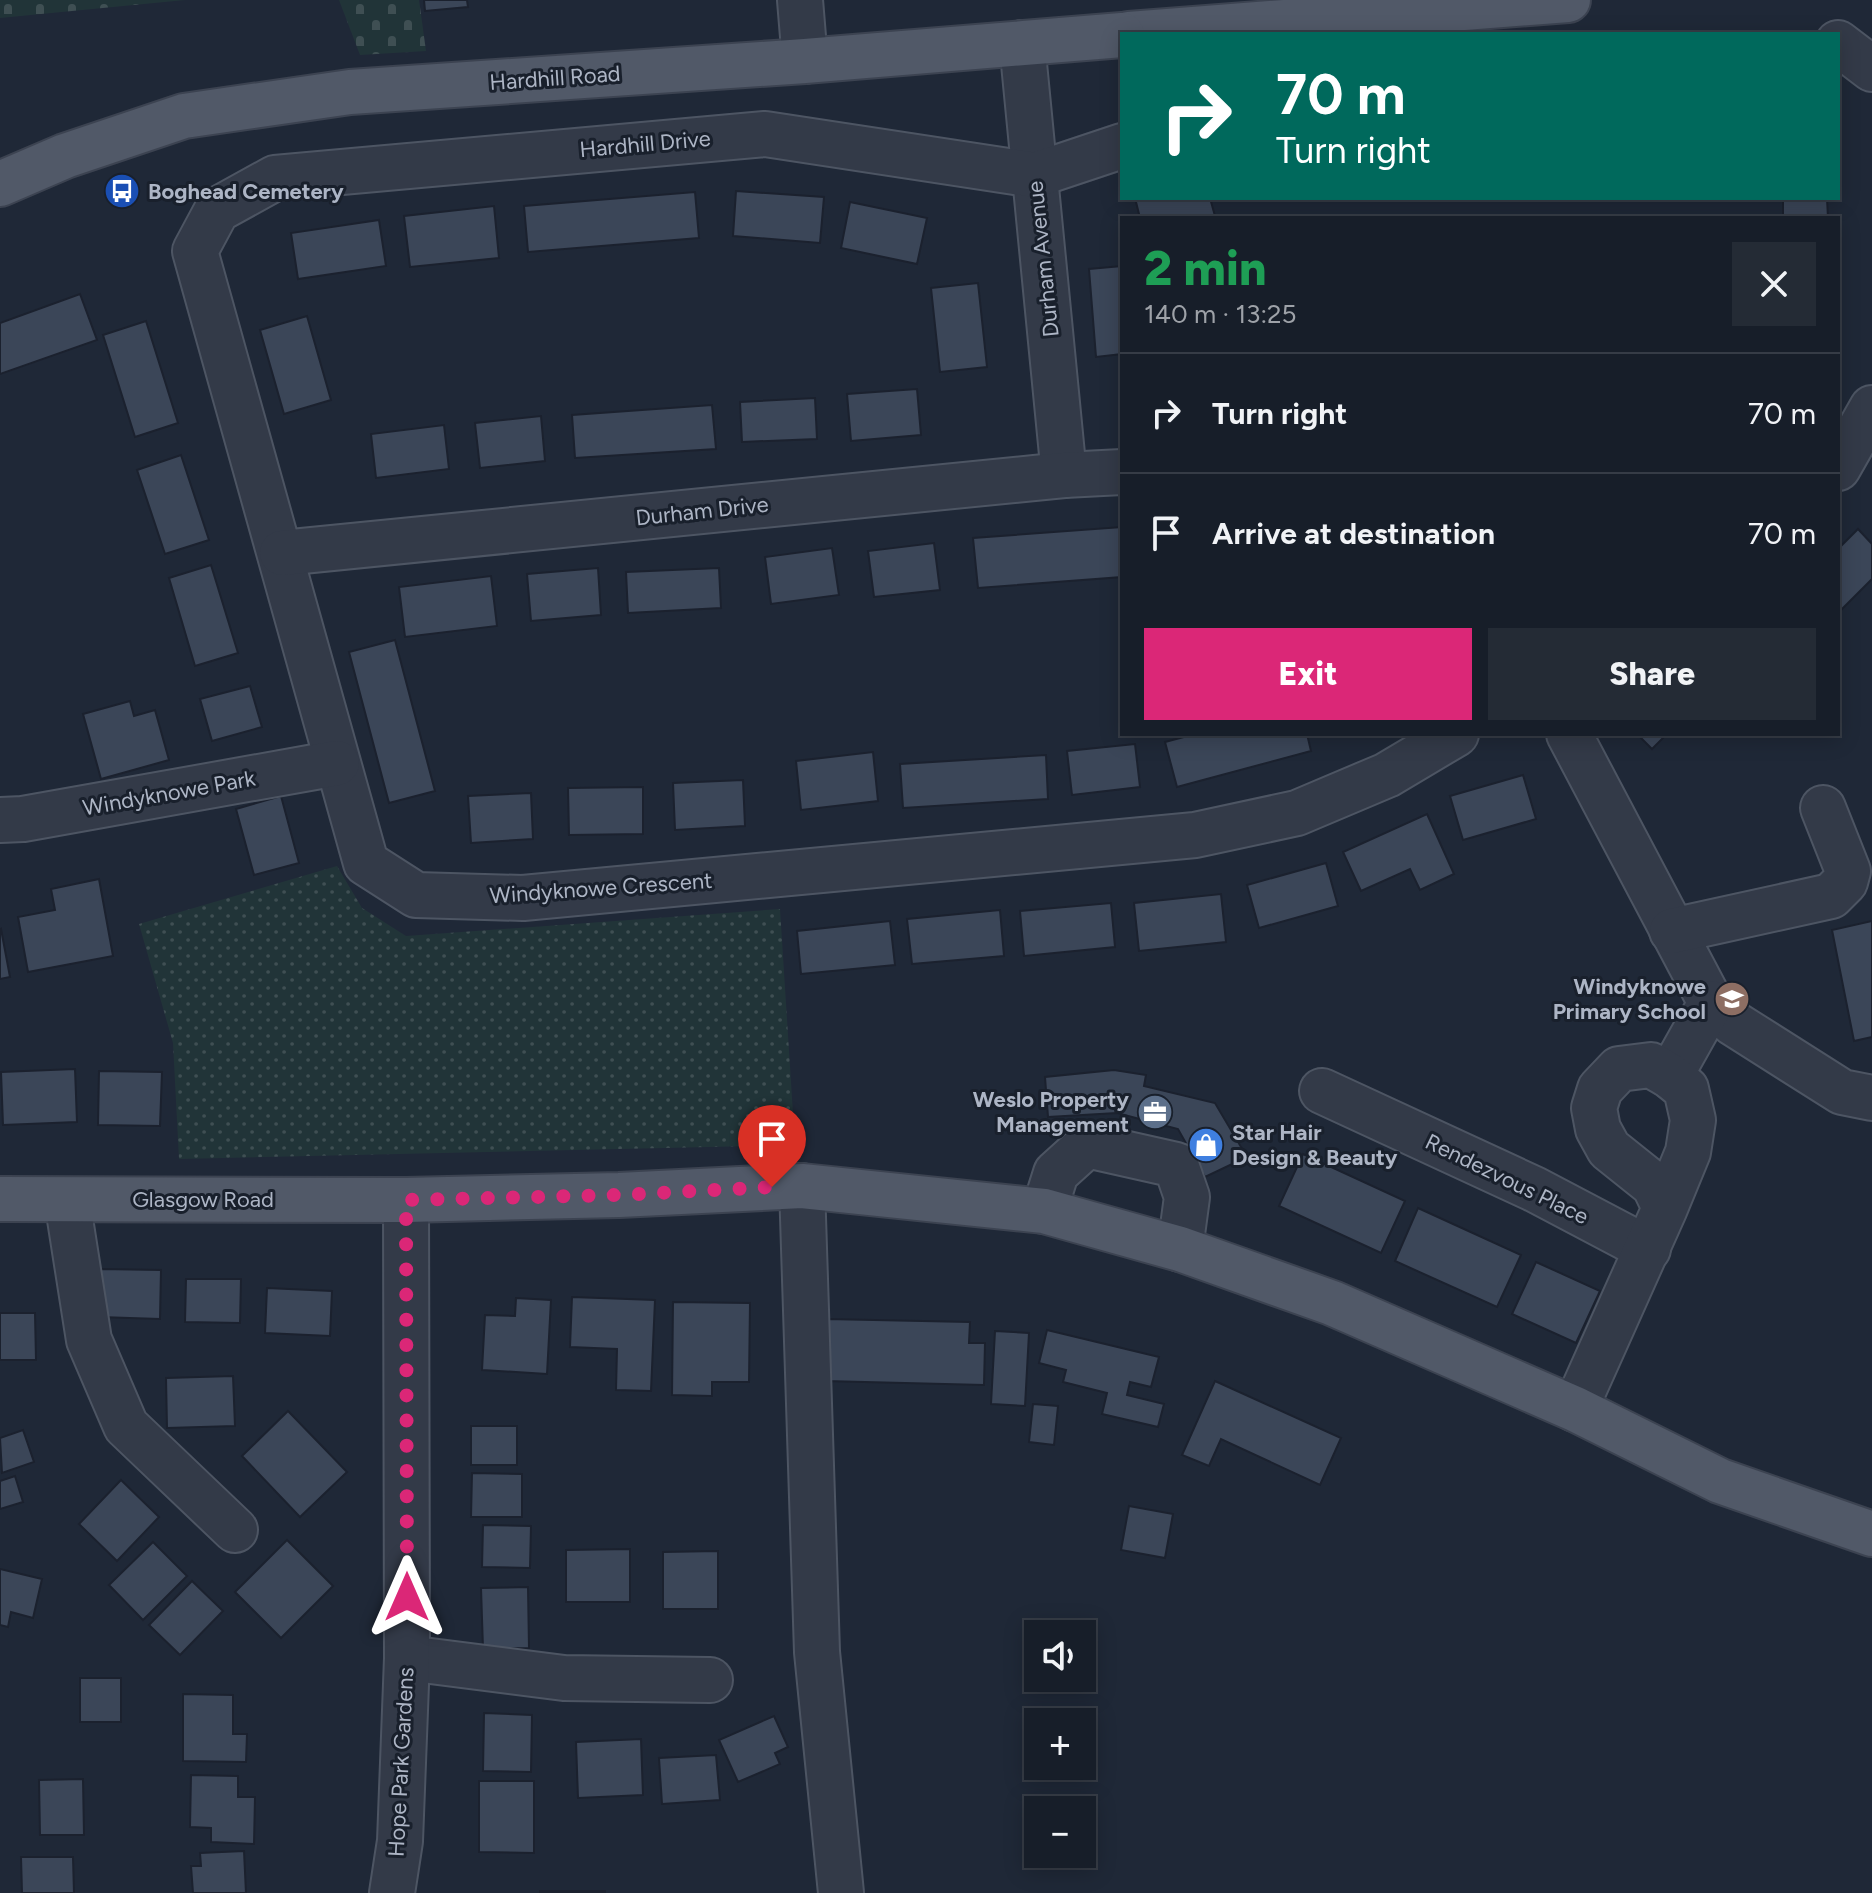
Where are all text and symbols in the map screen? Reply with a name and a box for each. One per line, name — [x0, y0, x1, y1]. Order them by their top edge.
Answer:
street label: Hardhill Road — [489, 60, 621, 96]
text: 70 m — [1276, 61, 1406, 128]
icon: right — [1144, 64, 1248, 168]
street label: Hardhill Drive — [578, 125, 712, 163]
text: Turn right — [1276, 129, 1431, 172]
bus stop icon: Boghead Cemetery — [103, 172, 141, 210]
place label: Boghead Cemetery — [148, 178, 344, 205]
street label: Durham Avenue — [1021, 180, 1065, 338]
text: 2 min — [1144, 239, 1267, 297]
button: close — [1732, 242, 1816, 326]
text: 140 m · 13:25 — [1144, 298, 1297, 330]
icon: right — [1144, 391, 1188, 435]
text: Turn right — [1212, 395, 1347, 432]
text: 70 m — [1748, 395, 1816, 432]
street label: Durham Drive — [634, 491, 770, 531]
icon: arrive — [1144, 511, 1188, 555]
text: Arrive at destination — [1212, 515, 1495, 552]
text: 70 m — [1748, 515, 1816, 552]
button: Exit — [1144, 628, 1472, 720]
button: Share — [1488, 628, 1816, 720]
street label: Windyknowe Park — [81, 764, 258, 821]
street label: Windyknowe Crescent — [489, 867, 713, 909]
place label: Windyknowe Primary School — [1553, 973, 1706, 1025]
school or university icon: Windyknowe Primary School — [1713, 980, 1751, 1018]
place label: Weslo Property Management — [973, 1086, 1129, 1138]
office icon: Weslo Property Management — [1136, 1093, 1174, 1131]
pin — [738, 1105, 806, 1187]
icon: arrive — [750, 1117, 794, 1161]
place label: Star Hair Design & Beauty — [1232, 1119, 1398, 1171]
shop icon: Star Hair Design & Beauty — [1187, 1126, 1225, 1164]
street label: Rendezvous Place — [1421, 1128, 1593, 1230]
street label: Glasgow Road — [132, 1186, 274, 1213]
position arrow — [365, 1555, 449, 1639]
map controls — [1024, 1620, 1096, 1868]
button: sound — [1024, 1620, 1096, 1692]
street label: Hope Park Gardens — [383, 1667, 419, 1857]
button: + — [1024, 1708, 1096, 1780]
button: − — [1024, 1796, 1096, 1868]

